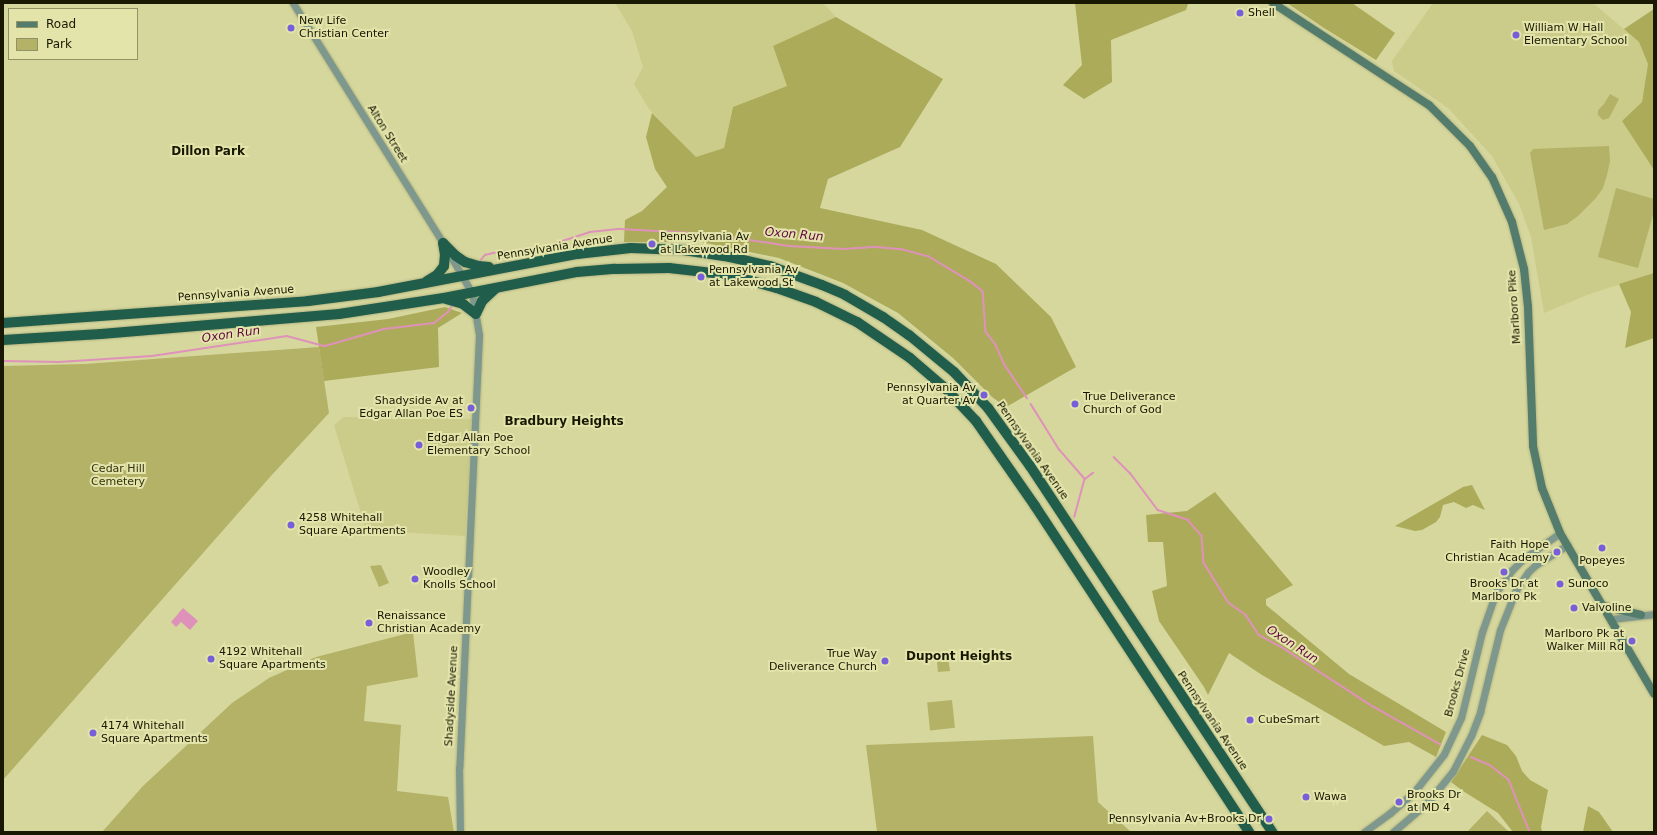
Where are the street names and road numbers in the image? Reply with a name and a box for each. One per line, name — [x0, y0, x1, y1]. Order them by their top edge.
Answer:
street label: Alton Street — [364, 103, 410, 165]
street label: Pennsylvania Avenue — [496, 232, 614, 264]
street label: Marlboro Pike — [1506, 270, 1524, 344]
street label: Pennsylvania Avenue — [177, 283, 295, 305]
street label: Pennsylvania Avenue — [993, 399, 1071, 503]
street label: Shadyside Avenue — [443, 645, 461, 747]
street label: Brooks Drive — [1443, 647, 1473, 719]
street label: Pennsylvania Avenue — [1174, 669, 1250, 773]

